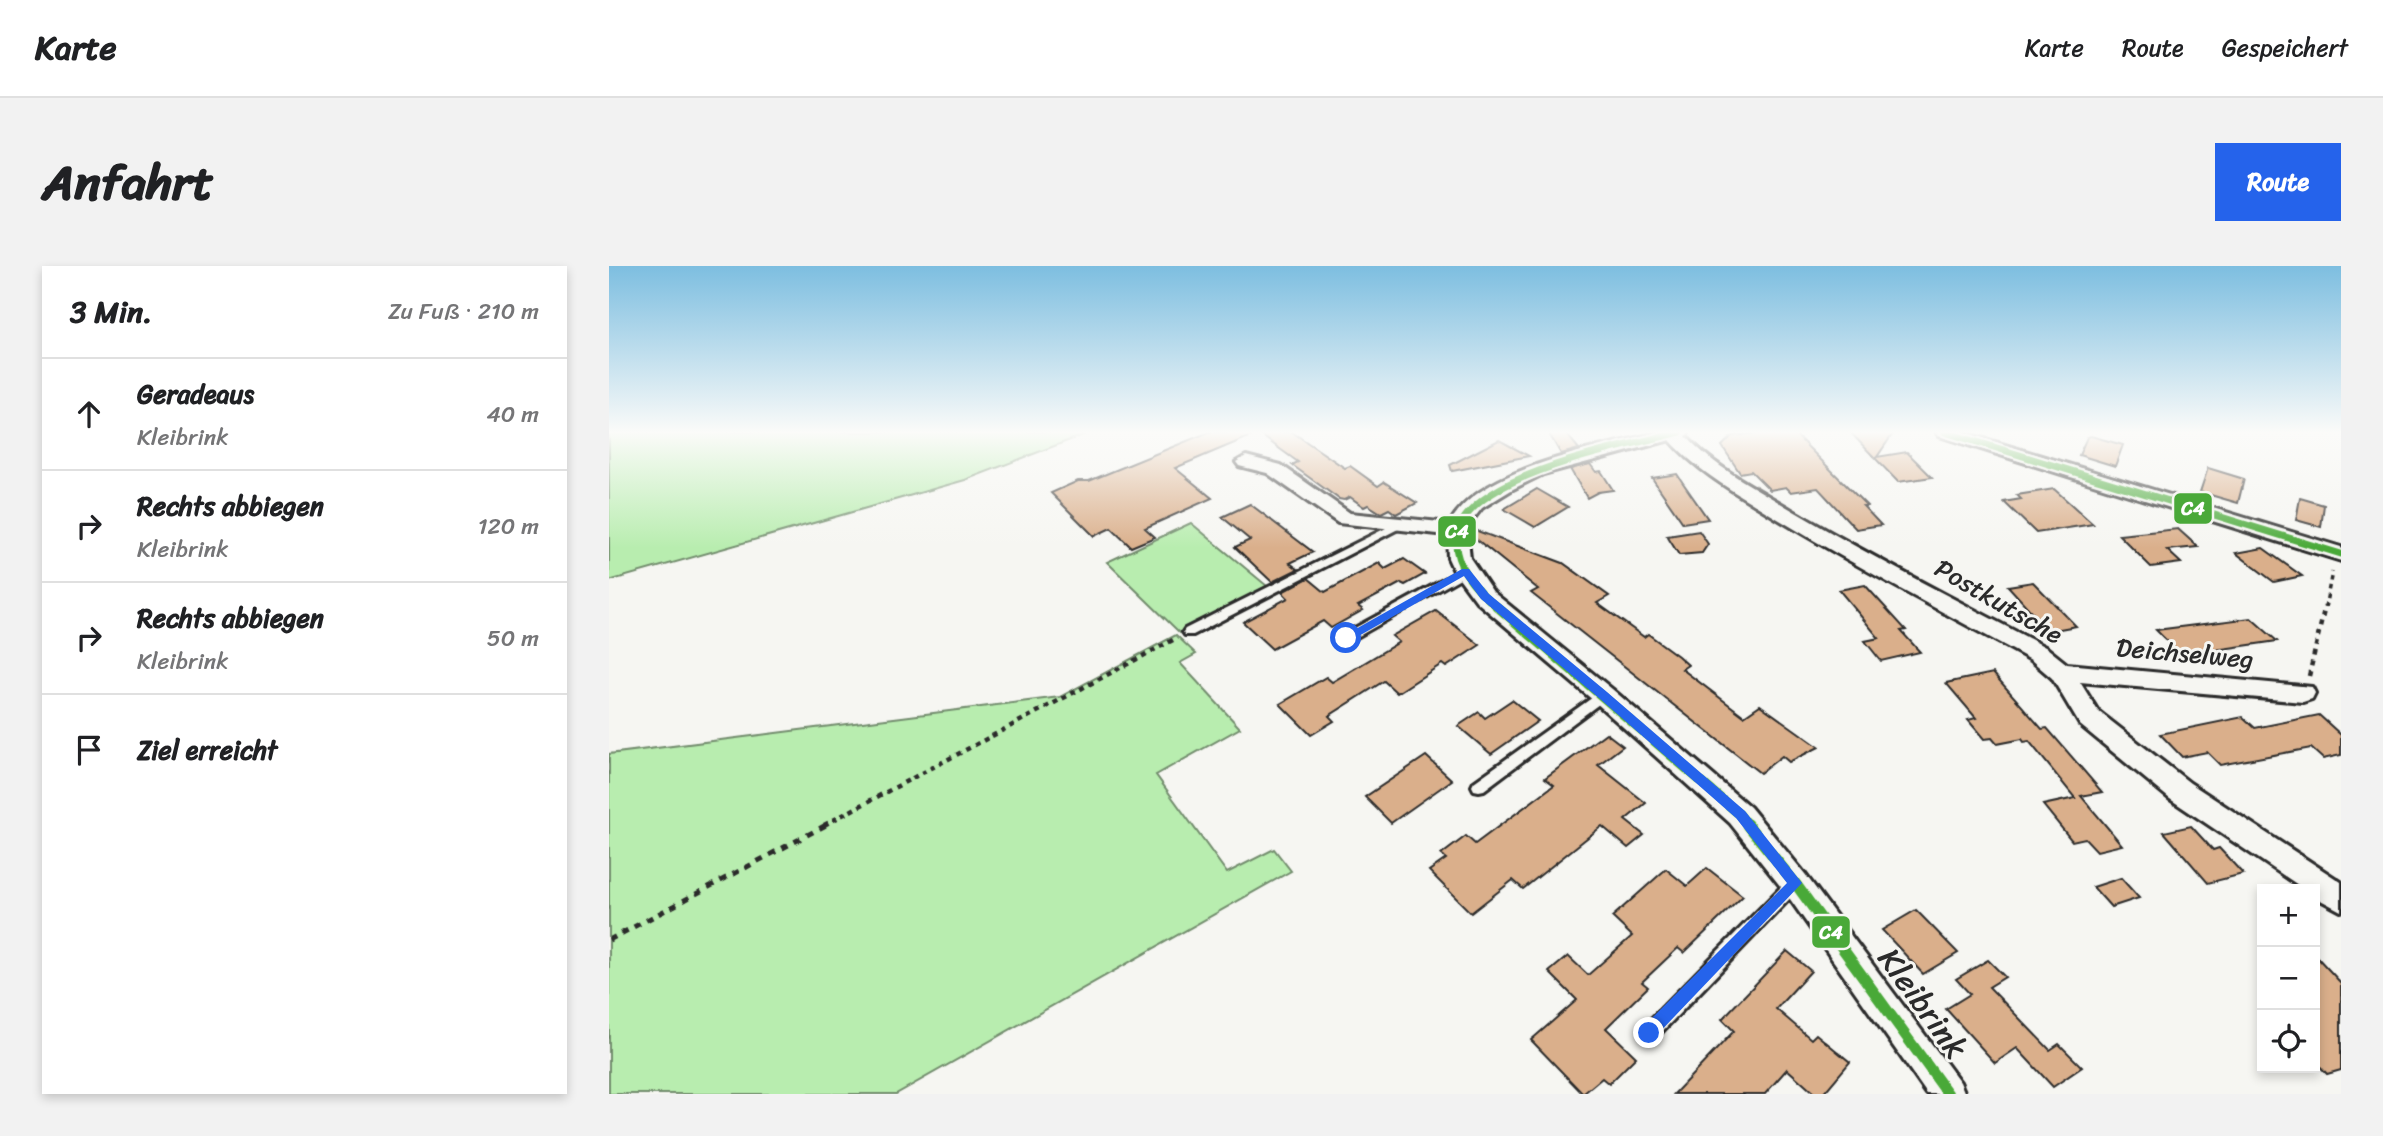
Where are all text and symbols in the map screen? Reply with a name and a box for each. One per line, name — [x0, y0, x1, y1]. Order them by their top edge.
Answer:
text: Karte — [35, 19, 117, 77]
text: Karte — [2025, 27, 2084, 69]
text: Route — [2122, 27, 2184, 69]
text: Gespeichert — [2222, 27, 2348, 69]
text: Anfahrt — [42, 139, 214, 226]
button: Route — [2215, 143, 2341, 221]
text: 3 Min. — [70, 285, 152, 339]
text: Zu Fuß · 210 m — [388, 291, 539, 332]
text: Geradeaus — [137, 371, 254, 417]
text: 40 m — [486, 394, 539, 435]
icon: ahead — [70, 395, 108, 433]
text: Kleibrink — [137, 417, 228, 458]
text: Rechts abbiegen — [137, 483, 324, 529]
line badge: C4 — [2173, 492, 2213, 525]
text: C4 — [2180, 492, 2205, 525]
text: 120 m — [478, 506, 539, 547]
icon: right — [70, 507, 108, 545]
line badge: C4 — [1437, 515, 1477, 548]
text: C4 — [1444, 515, 1469, 548]
text: Kleibrink — [137, 529, 228, 570]
street label: Postkutsche — [1926, 545, 2073, 657]
text: Rechts abbiegen — [137, 595, 324, 641]
text: 50 m — [487, 618, 539, 659]
icon: right — [70, 619, 108, 657]
route start — [1330, 622, 1361, 653]
street label: Deichselweg — [2114, 624, 2256, 682]
text: Kleibrink — [137, 641, 228, 682]
text: Ziel erreicht — [137, 727, 277, 773]
icon: arrive — [70, 731, 108, 769]
map controls — [2257, 884, 2320, 1073]
button: + — [2257, 884, 2320, 947]
line badge: C4 — [1811, 915, 1851, 949]
text: C4 — [1818, 916, 1843, 949]
street label: Kleibrink — [1862, 935, 1983, 1071]
button: − — [2257, 947, 2320, 1010]
button: locate — [2257, 1010, 2320, 1073]
route end — [1633, 1017, 1664, 1048]

